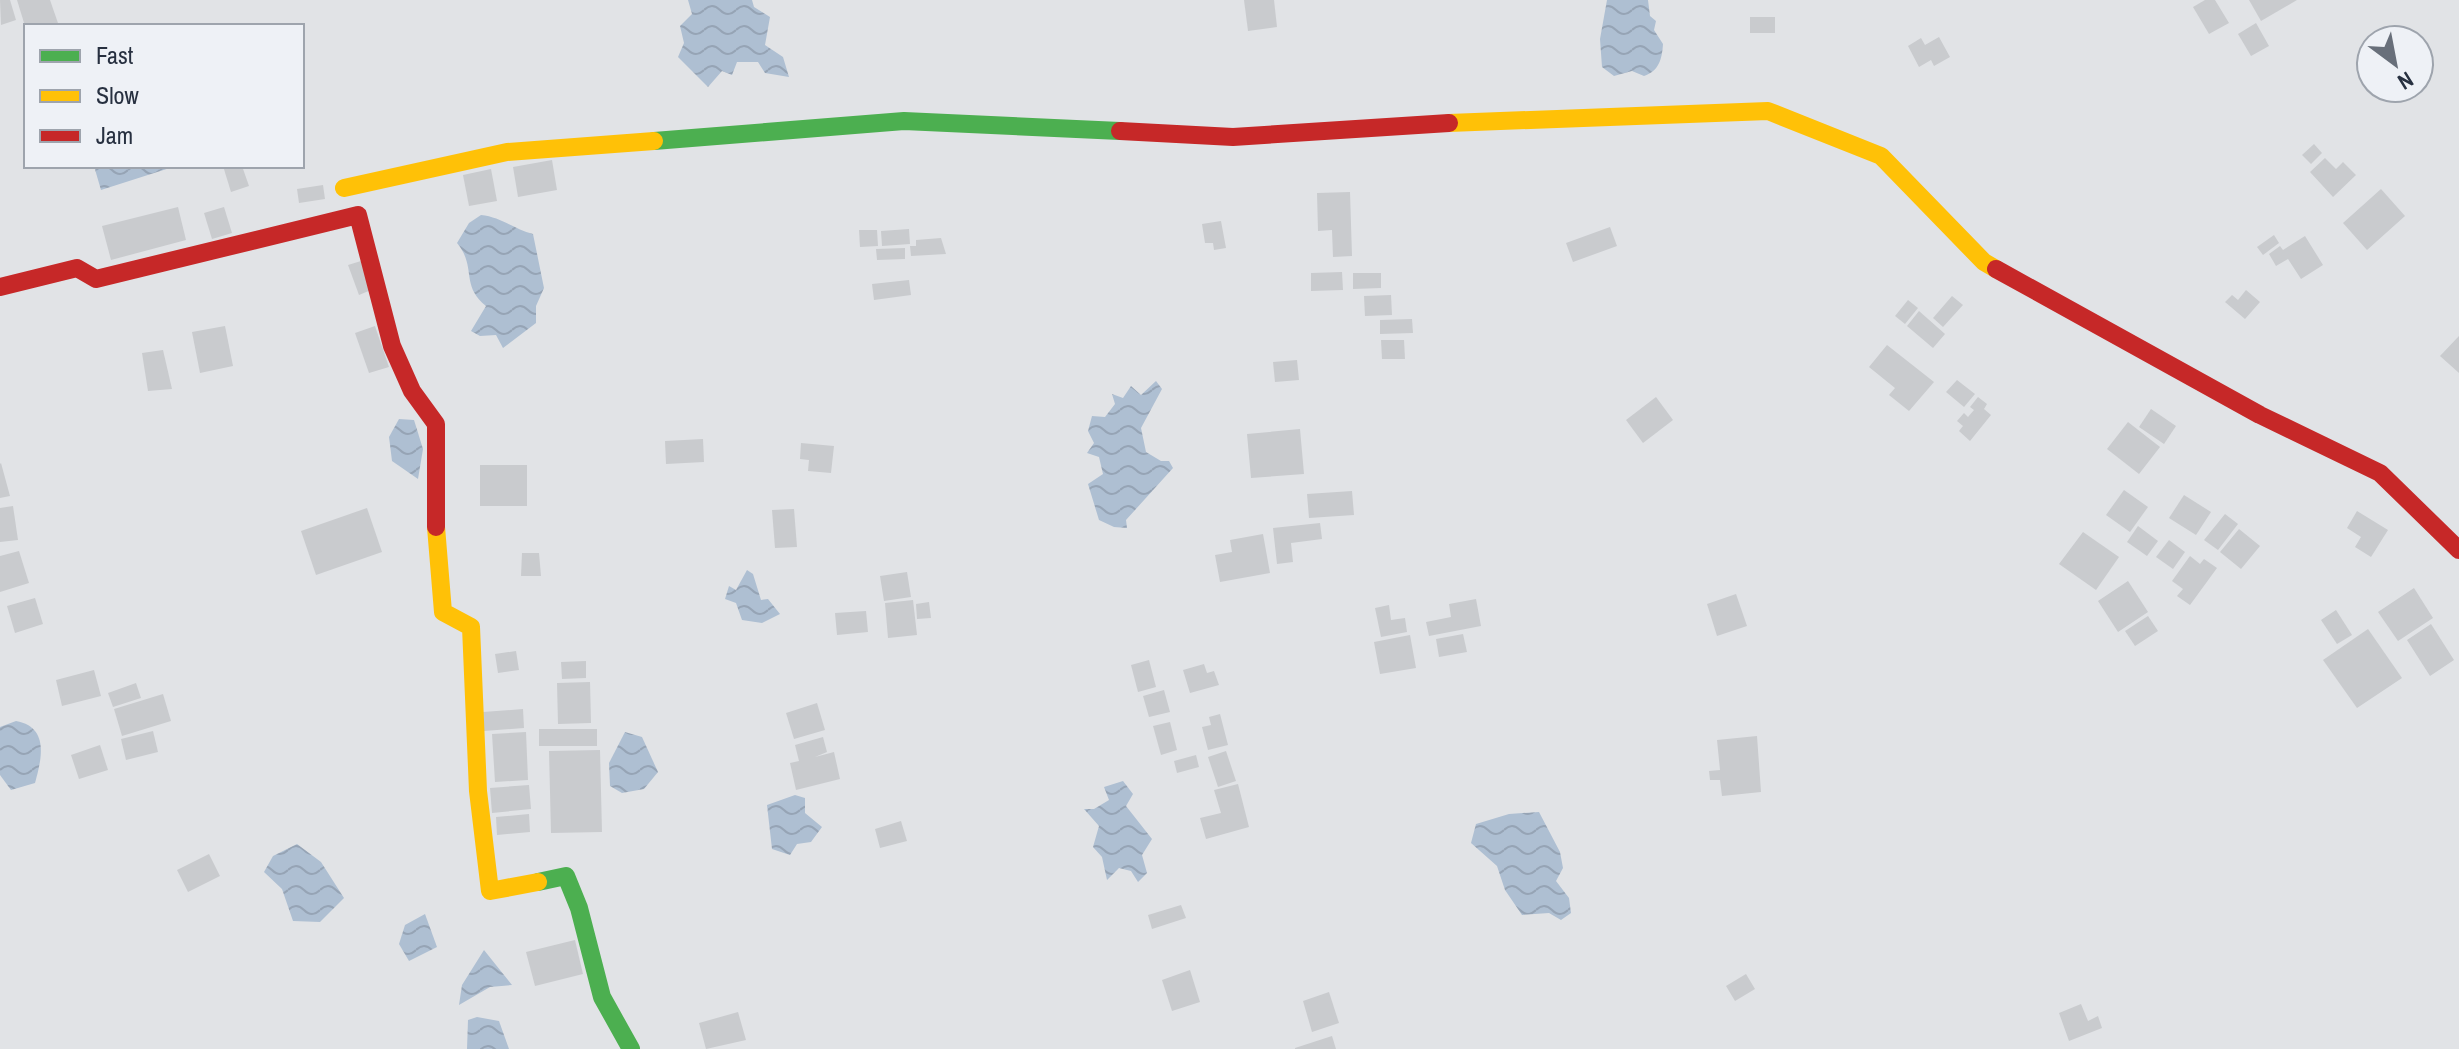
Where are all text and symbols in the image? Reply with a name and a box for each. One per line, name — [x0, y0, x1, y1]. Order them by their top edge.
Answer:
legend — [24, 24, 304, 168]
north arrow — [2355, 24, 2435, 104]
text: Fast — [96, 39, 134, 71]
text: N — [2392, 65, 2419, 97]
text: Slow — [96, 79, 139, 111]
text: Jam — [96, 119, 133, 151]

